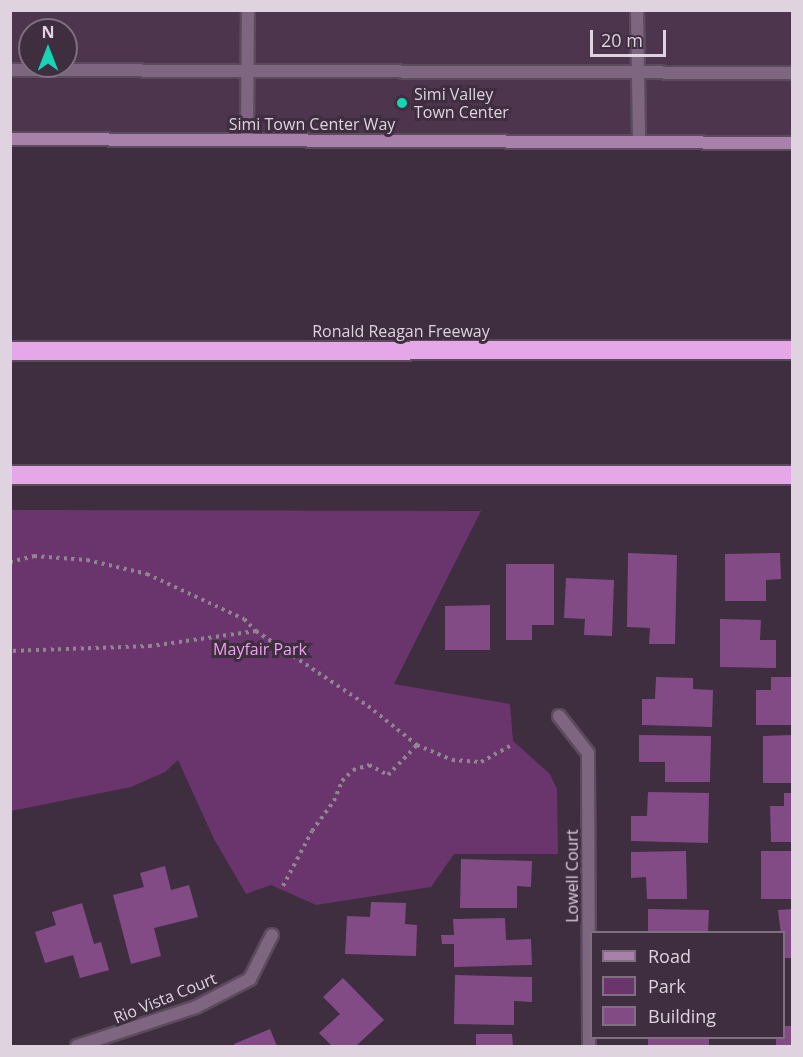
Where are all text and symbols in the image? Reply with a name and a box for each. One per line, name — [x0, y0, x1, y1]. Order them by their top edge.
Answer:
north arrow — [18, 18, 78, 78]
scale bar — [593, 18, 670, 56]
text: N — [41, 21, 55, 43]
text: 20 m — [601, 28, 643, 52]
place label: Simi Valley Town Center — [414, 84, 509, 122]
marker: Simi Valley Town Center — [395, 96, 409, 110]
street label: Simi Town Center Way — [229, 114, 395, 134]
street label: Ronald Reagan Freeway — [312, 321, 490, 341]
park label: Mayfair Park — [213, 639, 307, 659]
street label: Lowell Court — [562, 829, 582, 923]
legend — [590, 931, 785, 1039]
text: Road — [648, 944, 691, 968]
street label: Rio Vista Court — [111, 969, 219, 1027]
text: Park — [648, 974, 686, 998]
text: Building — [648, 1004, 716, 1028]

